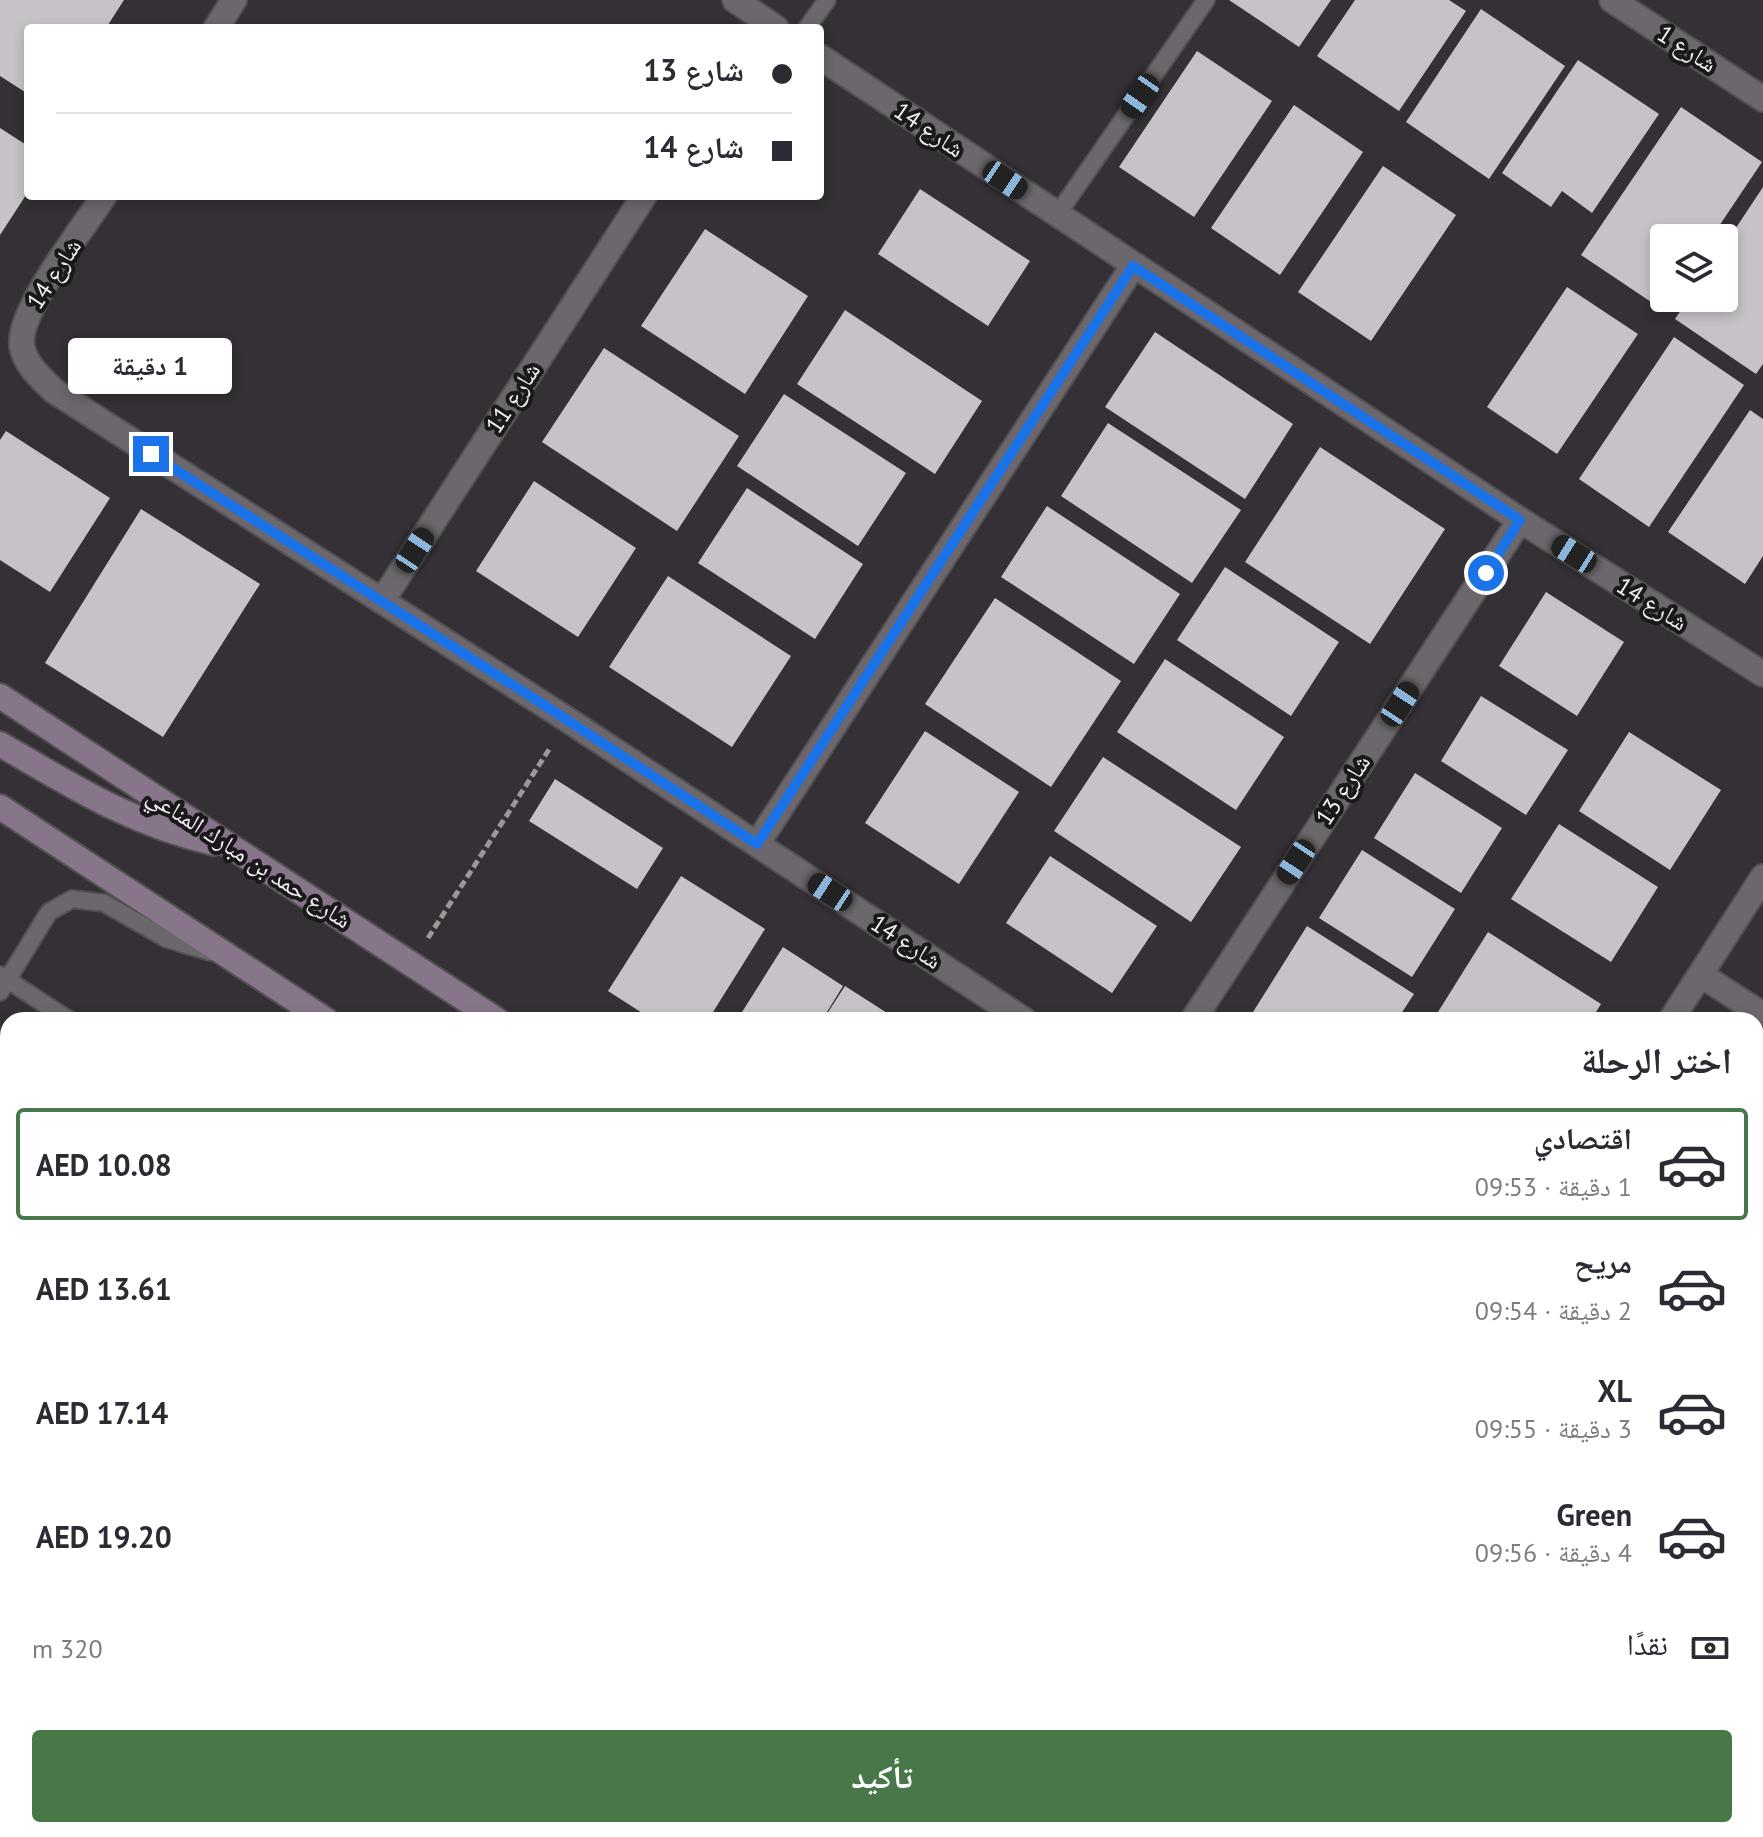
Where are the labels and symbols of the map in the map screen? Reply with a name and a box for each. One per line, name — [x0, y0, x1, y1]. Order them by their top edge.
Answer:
street label: شارع 1 — [1652, 18, 1723, 79]
car — [1116, 69, 1164, 123]
street label: شارع 14 — [888, 95, 970, 164]
car — [978, 157, 1032, 203]
street label: شارع 14 — [19, 232, 88, 315]
callout: 1 دقيقة — [69, 338, 233, 394]
street label: شارع 11 — [478, 356, 547, 439]
route end — [133, 436, 169, 472]
car — [392, 523, 438, 577]
car — [1547, 531, 1601, 577]
route start — [1468, 555, 1504, 591]
street label: شارع 14 — [1611, 570, 1694, 637]
car — [1377, 677, 1423, 731]
street label: شارع 13 — [1308, 748, 1377, 831]
street label: شارع حمد بن مبارك المناعي — [139, 780, 357, 939]
car — [1273, 835, 1319, 889]
car — [803, 869, 857, 915]
street label: شارع 14 — [865, 907, 948, 976]

